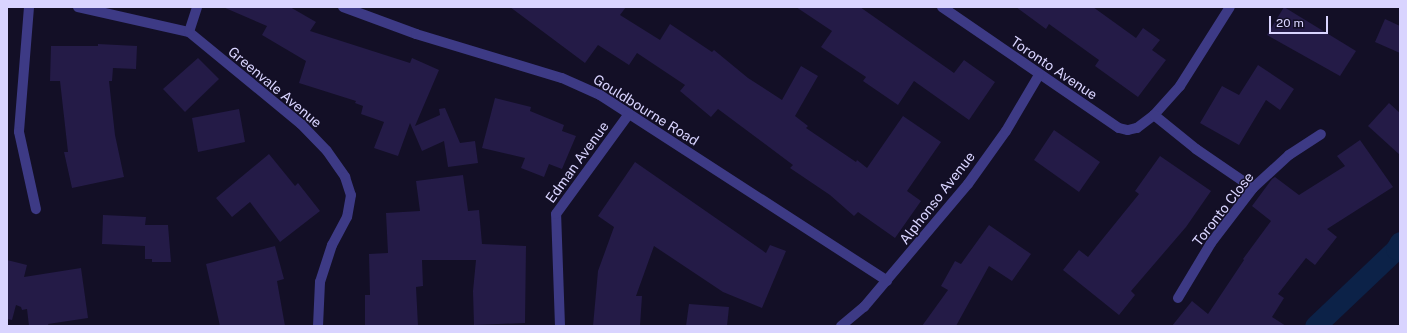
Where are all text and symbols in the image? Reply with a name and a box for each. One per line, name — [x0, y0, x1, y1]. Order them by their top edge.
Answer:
scale bar — [1271, 8, 1330, 34]
text: 20 m — [1276, 16, 1304, 30]
street label: Toronto Avenue — [1007, 33, 1101, 103]
street label: Greenvale Avenue — [225, 43, 325, 131]
street label: Gouldbourne Road — [590, 71, 702, 149]
street label: Edman Avenue — [542, 118, 612, 206]
street label: Alphonso Avenue — [896, 148, 978, 248]
street label: Toronto Close — [1189, 169, 1257, 249]

